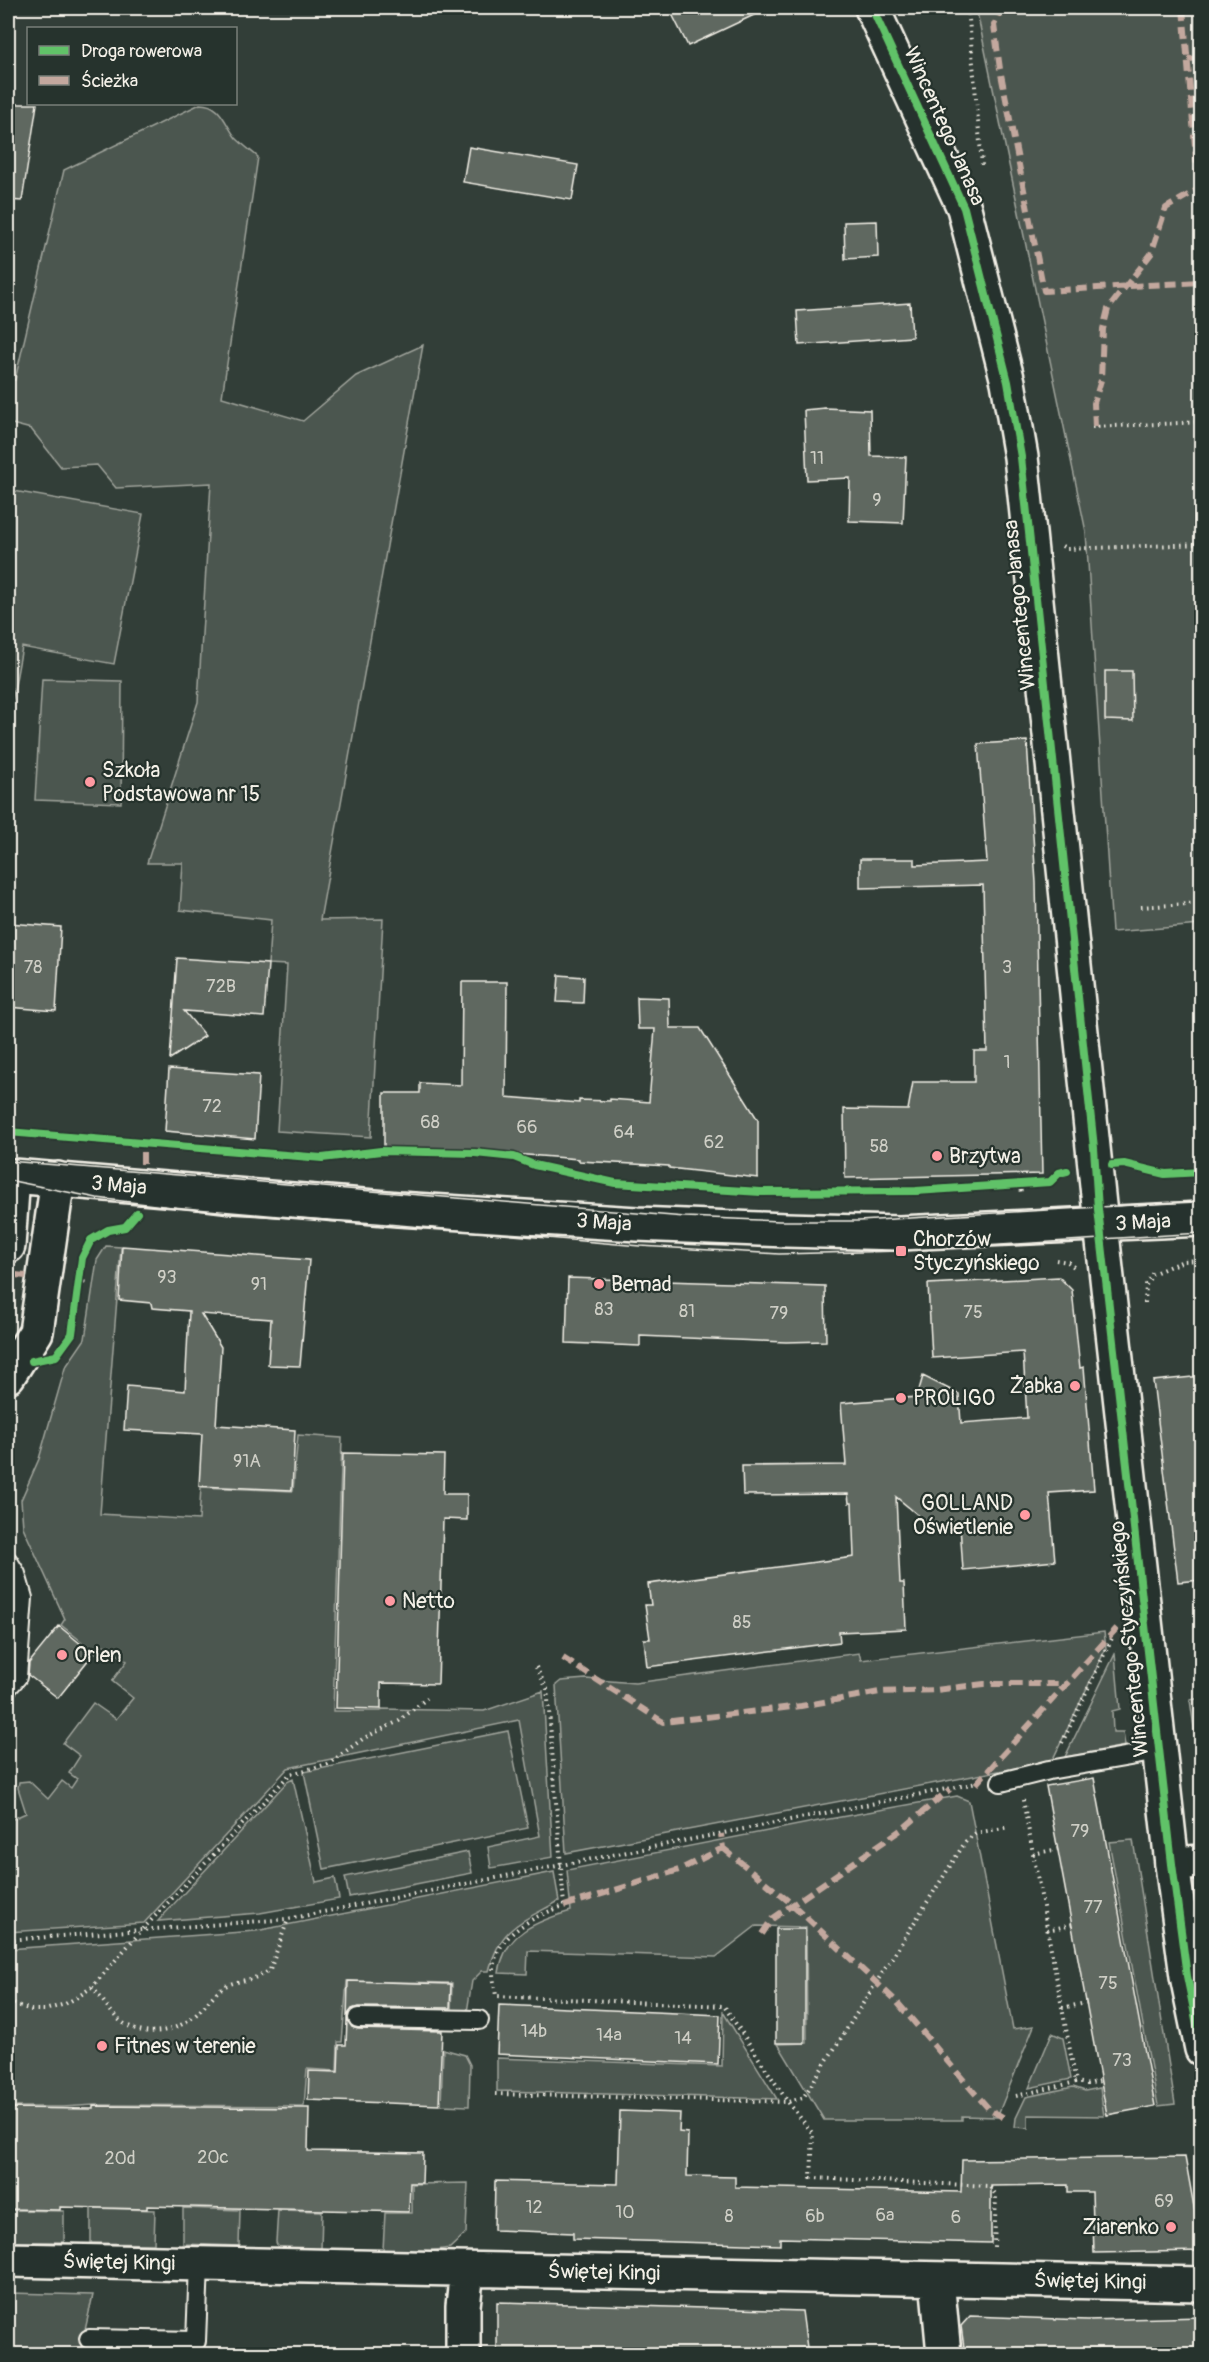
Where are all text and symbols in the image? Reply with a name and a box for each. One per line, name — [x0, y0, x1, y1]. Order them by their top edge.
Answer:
legend — [27, 27, 237, 105]
text: Droga rowerowa — [81, 40, 202, 63]
street label: Wincentego Janasa — [897, 43, 992, 210]
text: Ścieżka — [81, 70, 138, 93]
house number: 11 — [810, 447, 824, 470]
house number: 9 — [872, 489, 882, 512]
street label: Wincentego Janasa — [997, 519, 1042, 691]
place label: Szkoła Podstawowa nr 15 — [102, 757, 260, 808]
marker: Szkoła Podstawowa nr 15 — [83, 775, 97, 789]
house number: 78 — [24, 956, 42, 979]
house number: 3 — [1002, 956, 1012, 979]
house number: 72B — [206, 975, 236, 998]
house number: 1 — [1003, 1051, 1011, 1074]
house number: 72 — [202, 1095, 222, 1118]
house number: 68 — [420, 1111, 440, 1134]
house number: 66 — [517, 1116, 537, 1139]
house number: 64 — [614, 1121, 635, 1144]
house number: 62 — [704, 1131, 724, 1154]
house number: 58 — [870, 1135, 888, 1158]
place label: Brzytwa — [949, 1143, 1021, 1170]
marker: Brzytwa — [930, 1149, 944, 1163]
street label: 3 Maja — [90, 1170, 148, 1201]
street label: 3 Maja — [575, 1207, 633, 1238]
street label: 3 Maja — [1114, 1208, 1172, 1237]
place label: Chorzów Styczyńskiego — [913, 1226, 1039, 1277]
marker: Chorzów Styczyńskiego — [894, 1244, 908, 1258]
house number: 93 — [157, 1266, 177, 1289]
place label: Bemad — [611, 1271, 672, 1298]
house number: 91 — [251, 1273, 267, 1296]
marker: Bemad — [592, 1277, 606, 1291]
house number: 83 — [594, 1298, 614, 1321]
house number: 81 — [679, 1300, 695, 1323]
house number: 75 — [963, 1301, 983, 1324]
house number: 79 — [770, 1302, 788, 1325]
place label: Żabka — [1009, 1373, 1063, 1400]
marker: Żabka — [1068, 1379, 1082, 1393]
place label: PROLIGO — [913, 1385, 995, 1412]
marker: PROLIGO — [894, 1391, 908, 1405]
house number: 91A — [233, 1450, 261, 1473]
place label: GOLLAND Oświetlenie — [913, 1490, 1014, 1541]
marker: GOLLAND Oświetlenie — [1018, 1508, 1032, 1522]
street label: Wincentego Styczyńskiego — [1104, 1520, 1155, 1758]
place label: Netto — [402, 1588, 455, 1615]
marker: Netto — [383, 1594, 397, 1608]
house number: 85 — [733, 1611, 751, 1634]
place label: Orlen — [74, 1642, 122, 1669]
marker: Orlen — [55, 1648, 69, 1662]
house number: 79 — [1071, 1820, 1089, 1843]
house number: 77 — [1083, 1896, 1103, 1919]
house number: 75 — [1098, 1972, 1118, 1995]
house number: 14b — [521, 2020, 547, 2043]
house number: 14a — [596, 2024, 622, 2047]
house number: 14 — [674, 2027, 692, 2050]
place label: Fitnes w terenie — [114, 2033, 256, 2060]
marker: Fitnes w terenie — [95, 2039, 109, 2053]
house number: 73 — [1112, 2049, 1132, 2072]
house number: 20c — [197, 2146, 229, 2169]
house number: 20d — [104, 2147, 136, 2170]
house number: 69 — [1154, 2190, 1174, 2213]
house number: 12 — [525, 2196, 543, 2219]
house number: 10 — [615, 2201, 635, 2224]
house number: 6a — [876, 2204, 894, 2227]
house number: 8 — [724, 2205, 734, 2228]
house number: 6b — [805, 2205, 825, 2228]
house number: 6 — [951, 2206, 961, 2229]
place label: Ziarenko — [1082, 2214, 1159, 2241]
marker: Ziarenko — [1164, 2220, 1178, 2234]
street label: Świętej Kingi — [63, 2248, 176, 2277]
street label: Świętej Kingi — [548, 2258, 661, 2287]
street label: Świętej Kingi — [1034, 2267, 1147, 2296]

